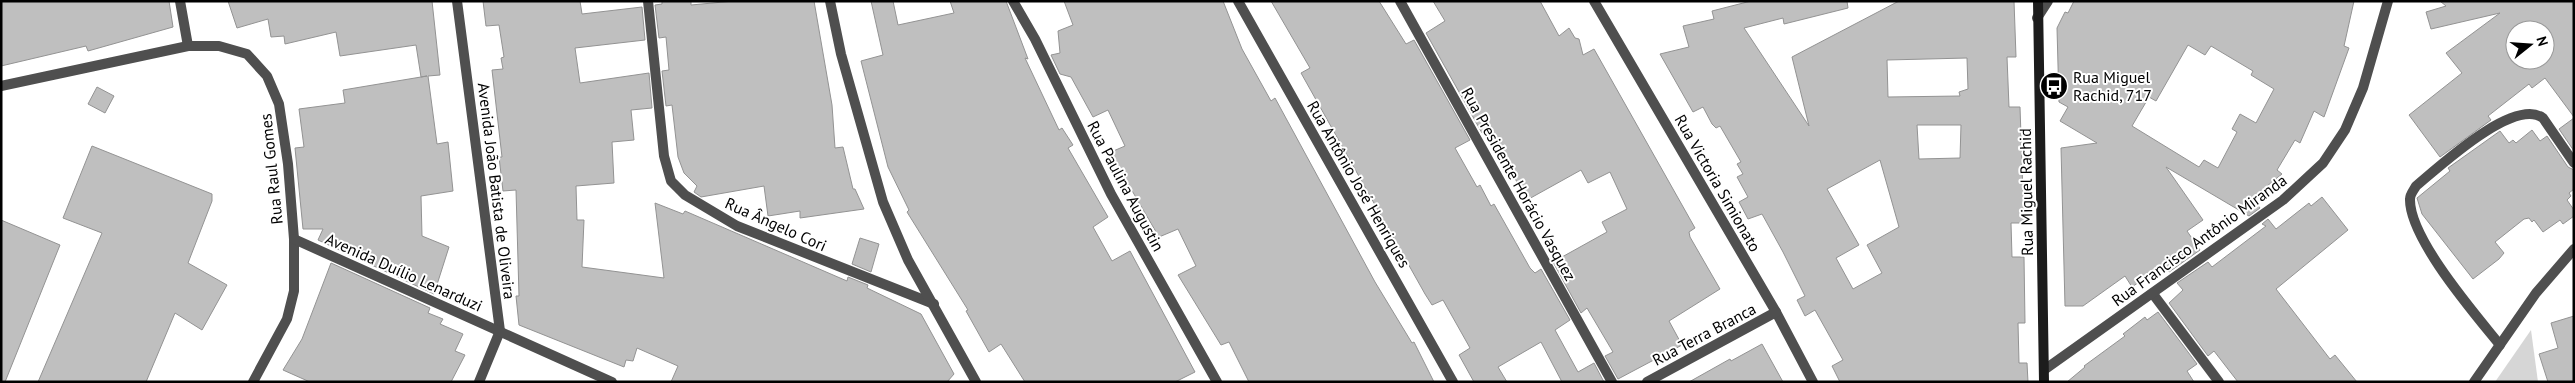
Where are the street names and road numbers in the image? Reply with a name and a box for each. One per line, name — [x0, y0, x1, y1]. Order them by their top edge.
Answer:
street label: Avenida João Batista de Oliveira — [474, 82, 520, 300]
street label: Rua Presidente Horácio Vasquez — [1457, 84, 1581, 284]
street label: Rua Antônio José Henriques — [1303, 97, 1415, 271]
street label: Rua Victoria Simionato — [1671, 111, 1765, 255]
street label: Rua Raul Gomes — [255, 112, 287, 225]
street label: Rua Paulina Augustin — [1083, 117, 1169, 255]
street label: Rua Miguel Rachid — [2015, 128, 2037, 256]
street label: Rua Francisco Antônio Miranda — [2108, 170, 2290, 310]
street label: Rua Ângelo Cori — [722, 193, 830, 255]
street label: Avenida Duílio Lenarduzi — [322, 228, 486, 316]
street label: Rua Terra Branca — [1649, 298, 1759, 370]

